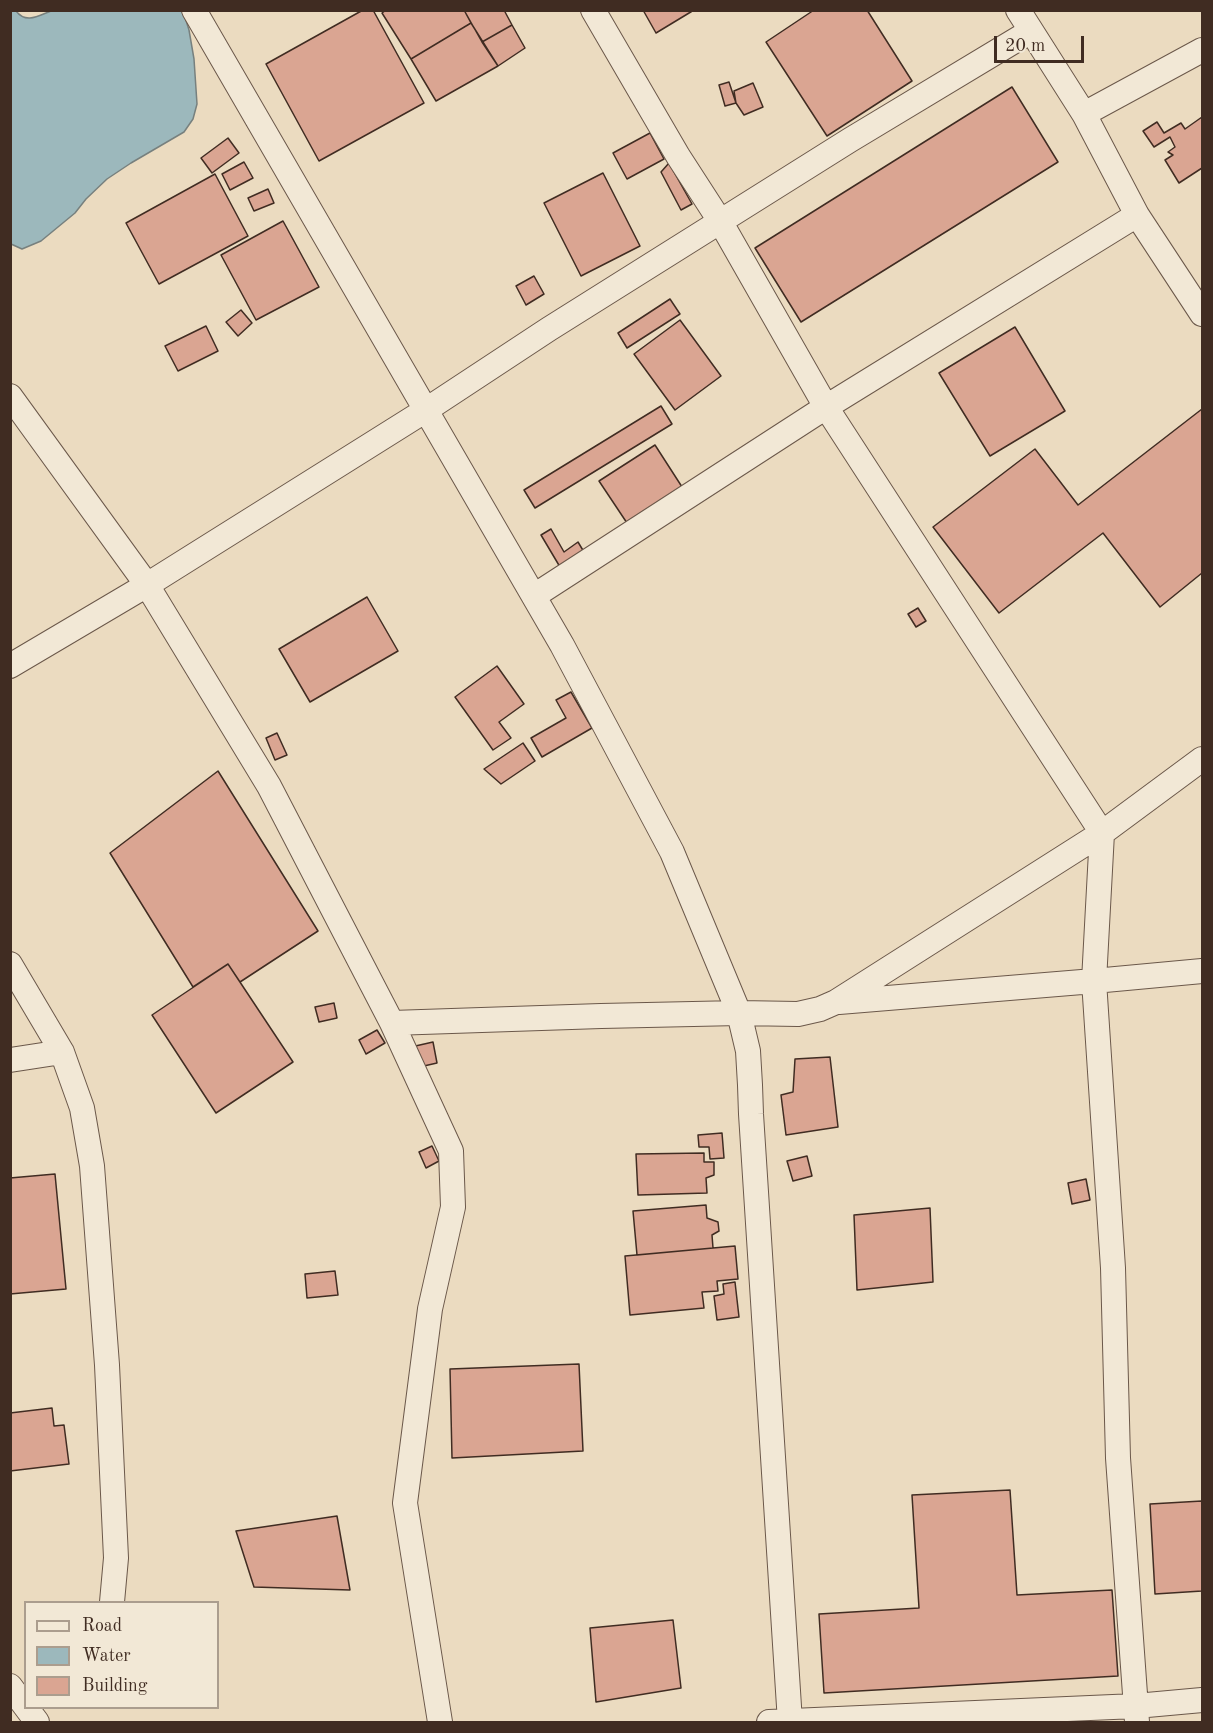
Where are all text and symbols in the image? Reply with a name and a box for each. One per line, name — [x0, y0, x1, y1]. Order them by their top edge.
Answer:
scale bar — [997, 24, 1087, 62]
text: 20 m — [1005, 37, 1045, 55]
legend — [24, 1601, 219, 1709]
text: Road — [82, 1617, 122, 1635]
text: Water — [82, 1647, 131, 1665]
text: Building — [82, 1677, 147, 1695]

